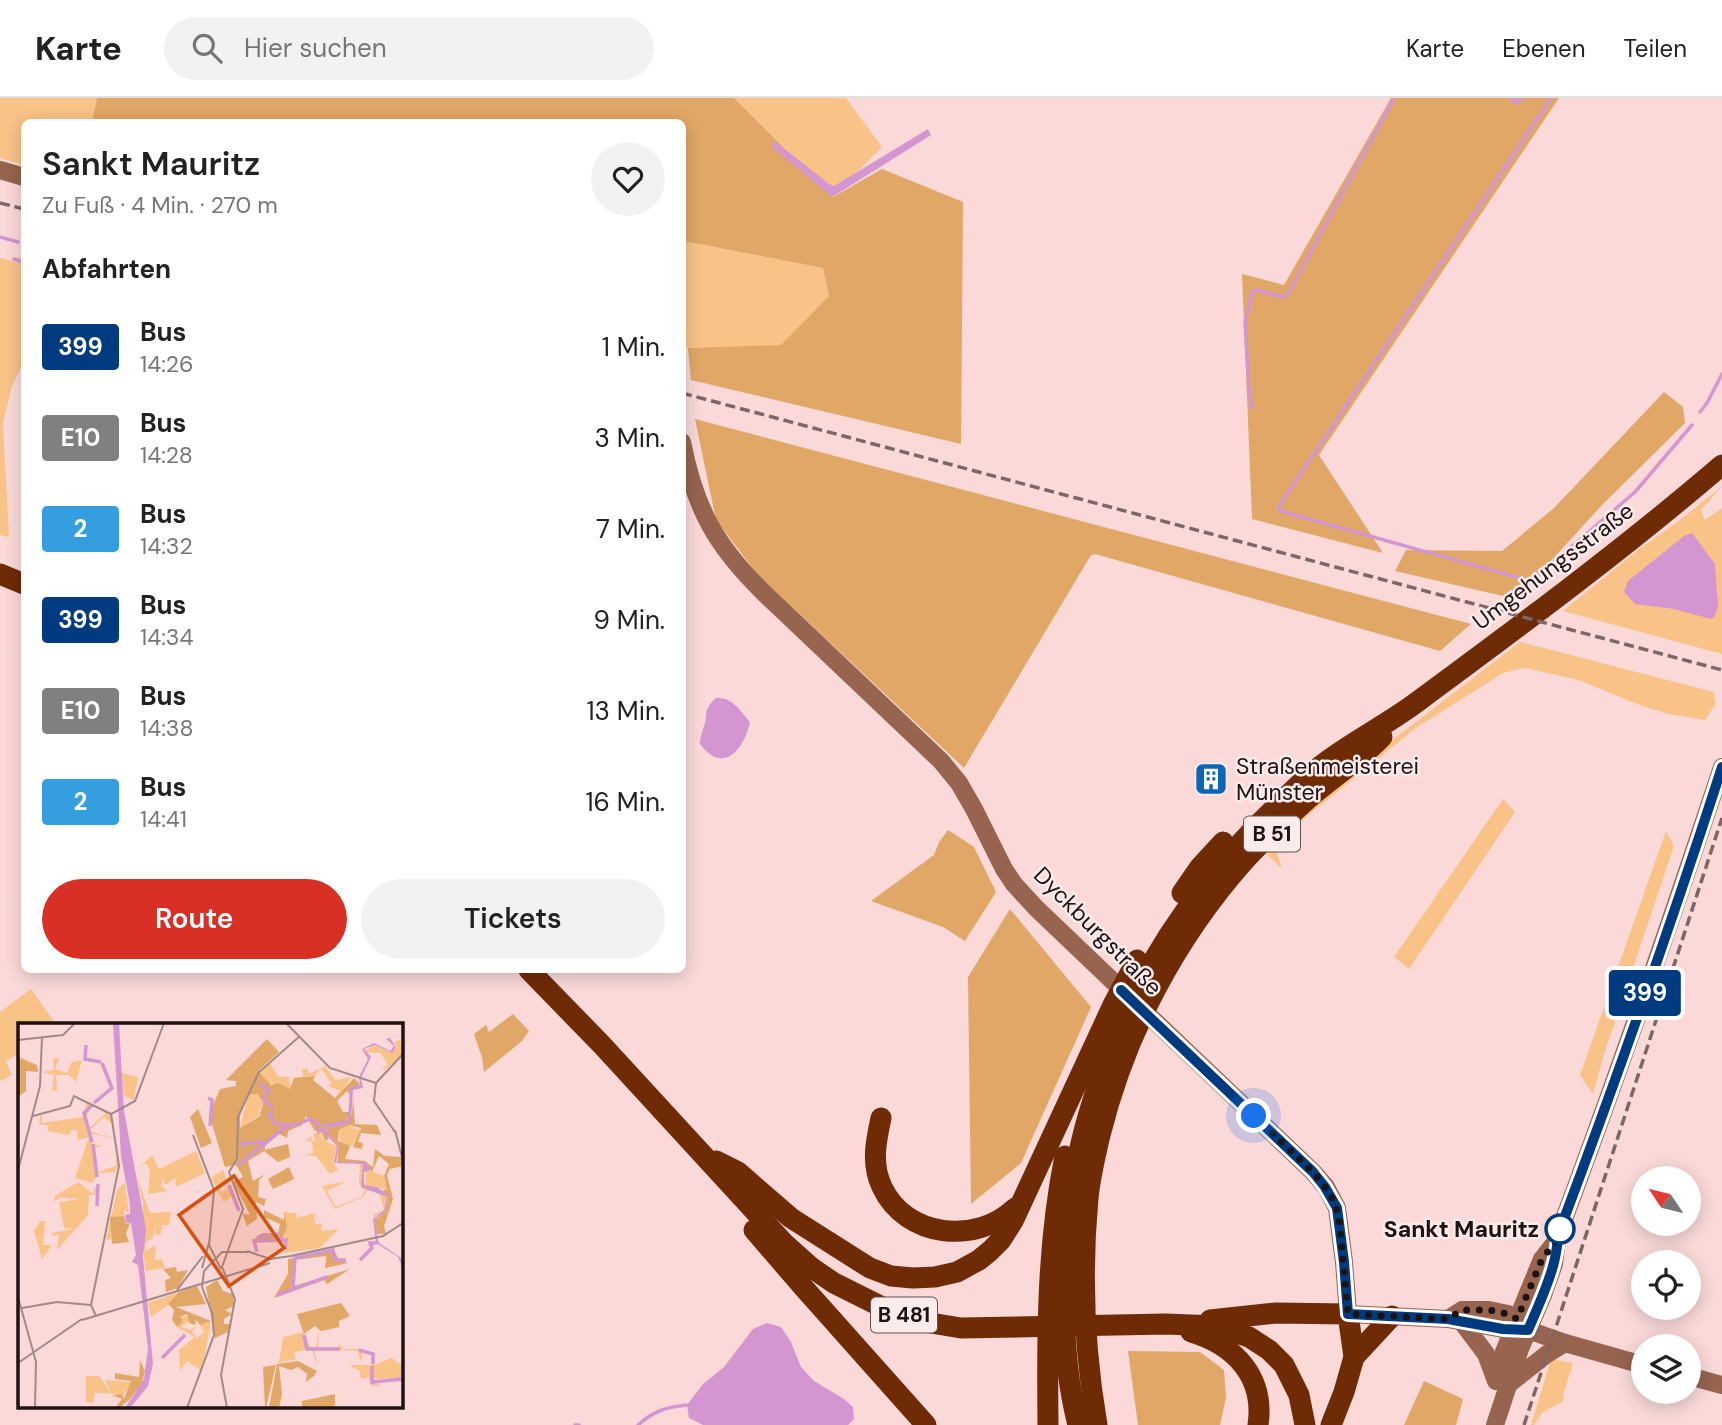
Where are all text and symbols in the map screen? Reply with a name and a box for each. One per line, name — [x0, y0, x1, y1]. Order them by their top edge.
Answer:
search box — [164, 17, 654, 80]
text: Karte — [35, 27, 122, 70]
icon: search — [188, 29, 226, 67]
text: Hier suchen — [244, 31, 387, 65]
text: Karte — [1406, 33, 1464, 64]
text: Ebenen — [1502, 33, 1586, 64]
text: Teilen — [1624, 33, 1687, 64]
text: Sankt Mauritz — [42, 142, 260, 185]
button: heart — [591, 142, 665, 216]
text: Zu Fuß · 4 Min. · 270 m — [42, 190, 278, 220]
text: Abfahrten — [42, 252, 171, 286]
text: Bus — [140, 315, 186, 349]
text: 1 Min. — [602, 330, 665, 364]
text: 399 — [58, 331, 103, 362]
text: 14:26 — [140, 349, 193, 379]
text: Bus — [140, 406, 186, 440]
text: 3 Min. — [595, 421, 665, 455]
text: E10 — [61, 422, 100, 453]
text: 14:28 — [140, 440, 193, 470]
street label: Umgehungsstraße — [1466, 496, 1640, 636]
text: Bus — [140, 497, 186, 531]
text: 7 Min. — [596, 512, 665, 546]
text: 2 — [74, 513, 87, 544]
text: 14:32 — [140, 531, 193, 561]
text: Bus — [140, 588, 186, 622]
text: 9 Min. — [594, 603, 665, 637]
text: 399 — [58, 604, 103, 635]
text: 14:34 — [140, 622, 193, 652]
text: Bus — [140, 679, 186, 713]
text: 13 Min. — [586, 694, 665, 728]
text: E10 — [61, 695, 100, 726]
text: 14:38 — [140, 713, 193, 743]
place label: Straßenmeisterei Münster — [1236, 751, 1419, 807]
building icon: Straßenmeisterei Münster — [1192, 760, 1230, 798]
text: Bus — [140, 770, 186, 804]
text: 16 Min. — [585, 785, 665, 819]
text: 2 — [74, 786, 87, 817]
text: 14:41 — [140, 804, 187, 834]
road number: B 51 — [1244, 816, 1300, 852]
street label: Dyckburgstraße — [1027, 860, 1169, 1002]
button: Route — [42, 879, 347, 959]
button: Tickets — [361, 879, 665, 959]
line badge: 399 — [1605, 970, 1685, 1016]
text: 399 — [1623, 977, 1667, 1008]
inset map — [18, 1023, 402, 1408]
your location — [1236, 1098, 1271, 1133]
north arrow — [1631, 1166, 1701, 1236]
map controls — [1631, 1166, 1701, 1404]
place label: Sankt Mauritz — [1384, 1214, 1539, 1244]
marker: Sankt Mauritz — [1545, 1214, 1575, 1244]
button: locate — [1631, 1250, 1701, 1320]
road number: B 481 — [871, 1298, 937, 1332]
button: layers — [1631, 1334, 1701, 1404]

